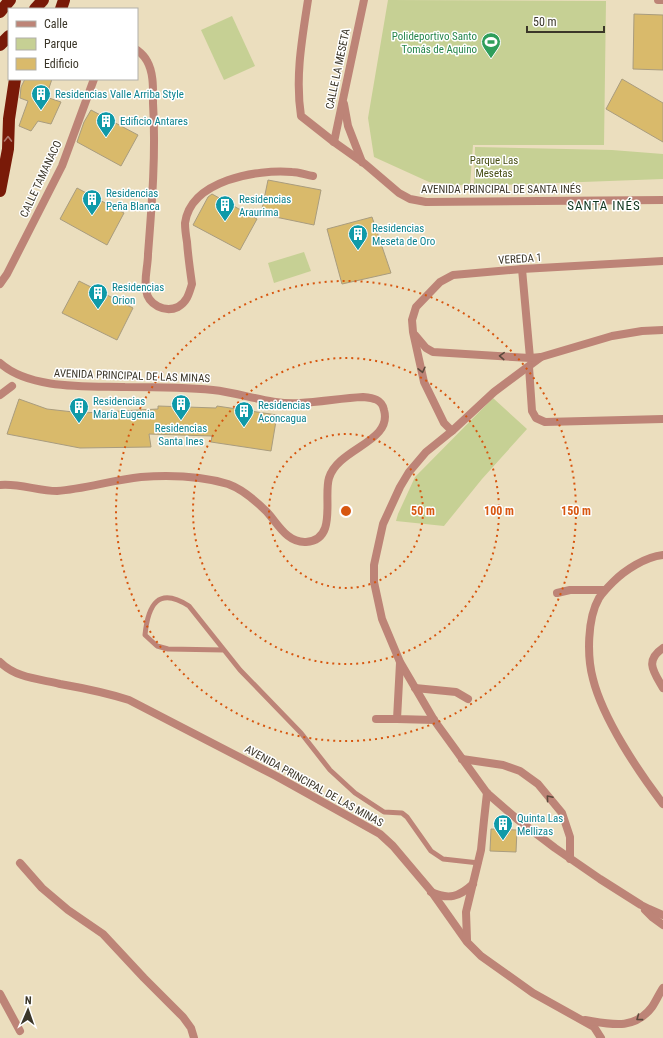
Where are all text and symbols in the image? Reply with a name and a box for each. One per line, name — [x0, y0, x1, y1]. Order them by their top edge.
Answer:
legend — [8, 8, 138, 80]
scale bar — [527, 8, 604, 34]
text: 50 m — [533, 15, 557, 29]
text: Calle — [44, 17, 68, 31]
street label: CALLE LA MESETA — [323, 27, 353, 110]
place label: Polideportivo Santo Tomás de Aquino — [392, 30, 477, 56]
sports icon: Polideportivo Santo Tomás de Aquino — [480, 31, 502, 59]
text: Parque — [44, 37, 78, 51]
text: Edificio — [44, 57, 79, 71]
building icon: Residencias Valle Arriba Style — [30, 83, 52, 111]
place label: Residencias Valle Arriba Style — [55, 88, 184, 101]
building icon: Edificio Antares — [95, 110, 117, 138]
place label: Edificio Antares — [120, 115, 188, 128]
one-way arrow — [4, 136, 12, 142]
street label: CALLE TAMANACO — [18, 139, 64, 219]
park label: Parque Las Mesetas — [470, 154, 518, 180]
street label: AVENIDA PRINCIPAL DE SANTA INÉS — [421, 183, 581, 196]
place label: Residencias Peña Blanca — [106, 187, 160, 213]
building icon: Residencias Peña Blanca — [81, 188, 103, 216]
place label: Residencias Araurima — [239, 193, 291, 219]
building icon: Residencias Araurima — [214, 194, 236, 222]
district label: SANTA INÉS — [567, 198, 641, 213]
place label: Residencias Meseta de Oro — [372, 222, 436, 248]
building icon: Residencias Meseta de Oro — [347, 223, 369, 251]
street label: VEREDA 1 — [498, 251, 542, 267]
place label: Residencias Orion — [112, 281, 164, 307]
building icon: Residencias Orion — [87, 282, 109, 310]
one-way arrow — [499, 352, 505, 361]
street label: AVENIDA PRINCIPAL DE LAS MINAS — [54, 367, 211, 385]
one-way arrow — [417, 367, 425, 373]
building icon: Residencias Santa Ines — [170, 393, 192, 421]
place label: Residencias María Eugenia — [93, 395, 155, 421]
building icon: Residencias María Eugenia — [68, 396, 90, 424]
place label: Residencias Aconcagua — [258, 399, 310, 425]
building icon: Residencias Aconcagua — [233, 400, 255, 428]
place label: Residencias Santa Ines — [155, 422, 207, 448]
centre of rings — [339, 504, 353, 518]
text: 50 m — [411, 504, 435, 518]
text: 100 m — [484, 504, 514, 518]
text: 150 m — [561, 504, 591, 518]
street label: AVENIDA PRINCIPAL DE LAS MINAS — [243, 742, 386, 830]
one-way arrow — [547, 795, 554, 802]
place label: Quinta Las Mellizas — [517, 812, 563, 838]
building icon: Quinta Las Mellizas — [492, 813, 514, 841]
north arrow — [8, 990, 48, 1030]
text: N — [25, 994, 32, 1007]
one-way arrow — [637, 1013, 644, 1020]

